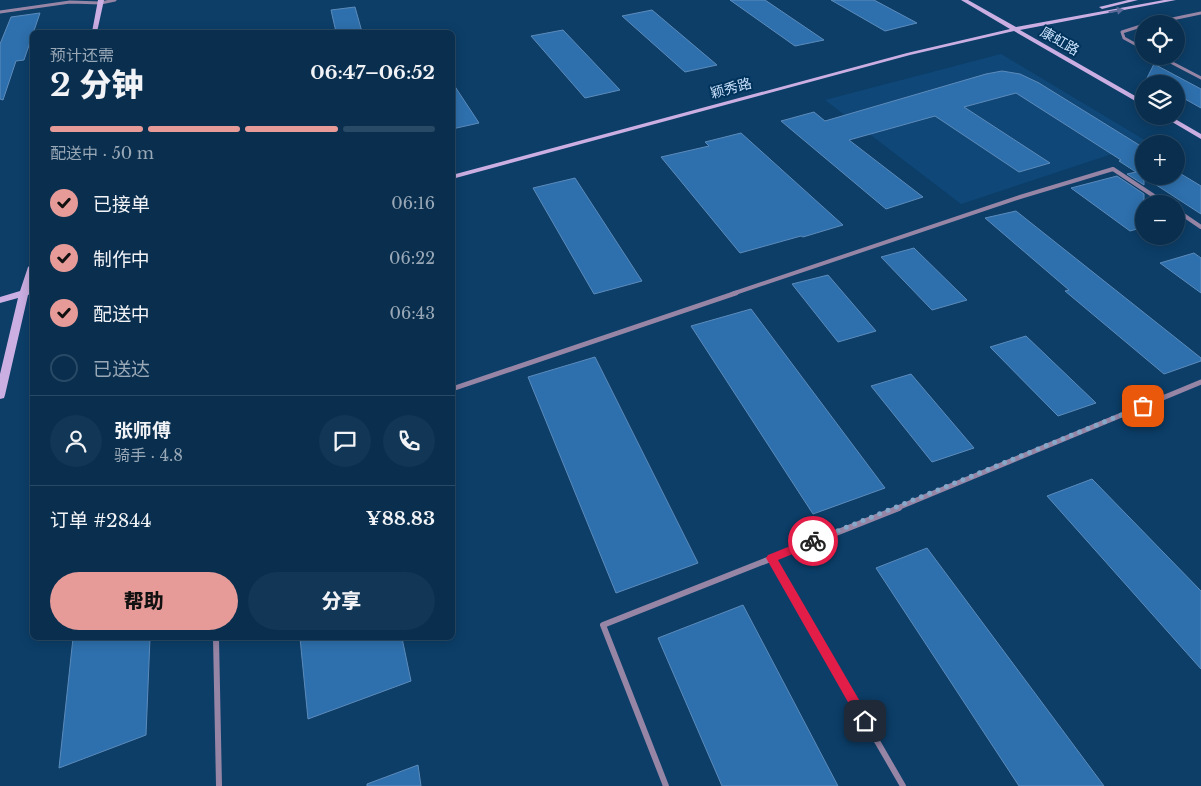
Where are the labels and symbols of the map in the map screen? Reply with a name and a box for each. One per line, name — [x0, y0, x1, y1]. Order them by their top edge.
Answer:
one-way arrow — [1108, 7, 1124, 15]
street label: 康虹路 — [1037, 23, 1083, 59]
street label: 颖秀路 — [708, 74, 754, 102]
pin — [1122, 385, 1164, 427]
courier — [788, 516, 838, 566]
pin — [844, 700, 886, 742]

